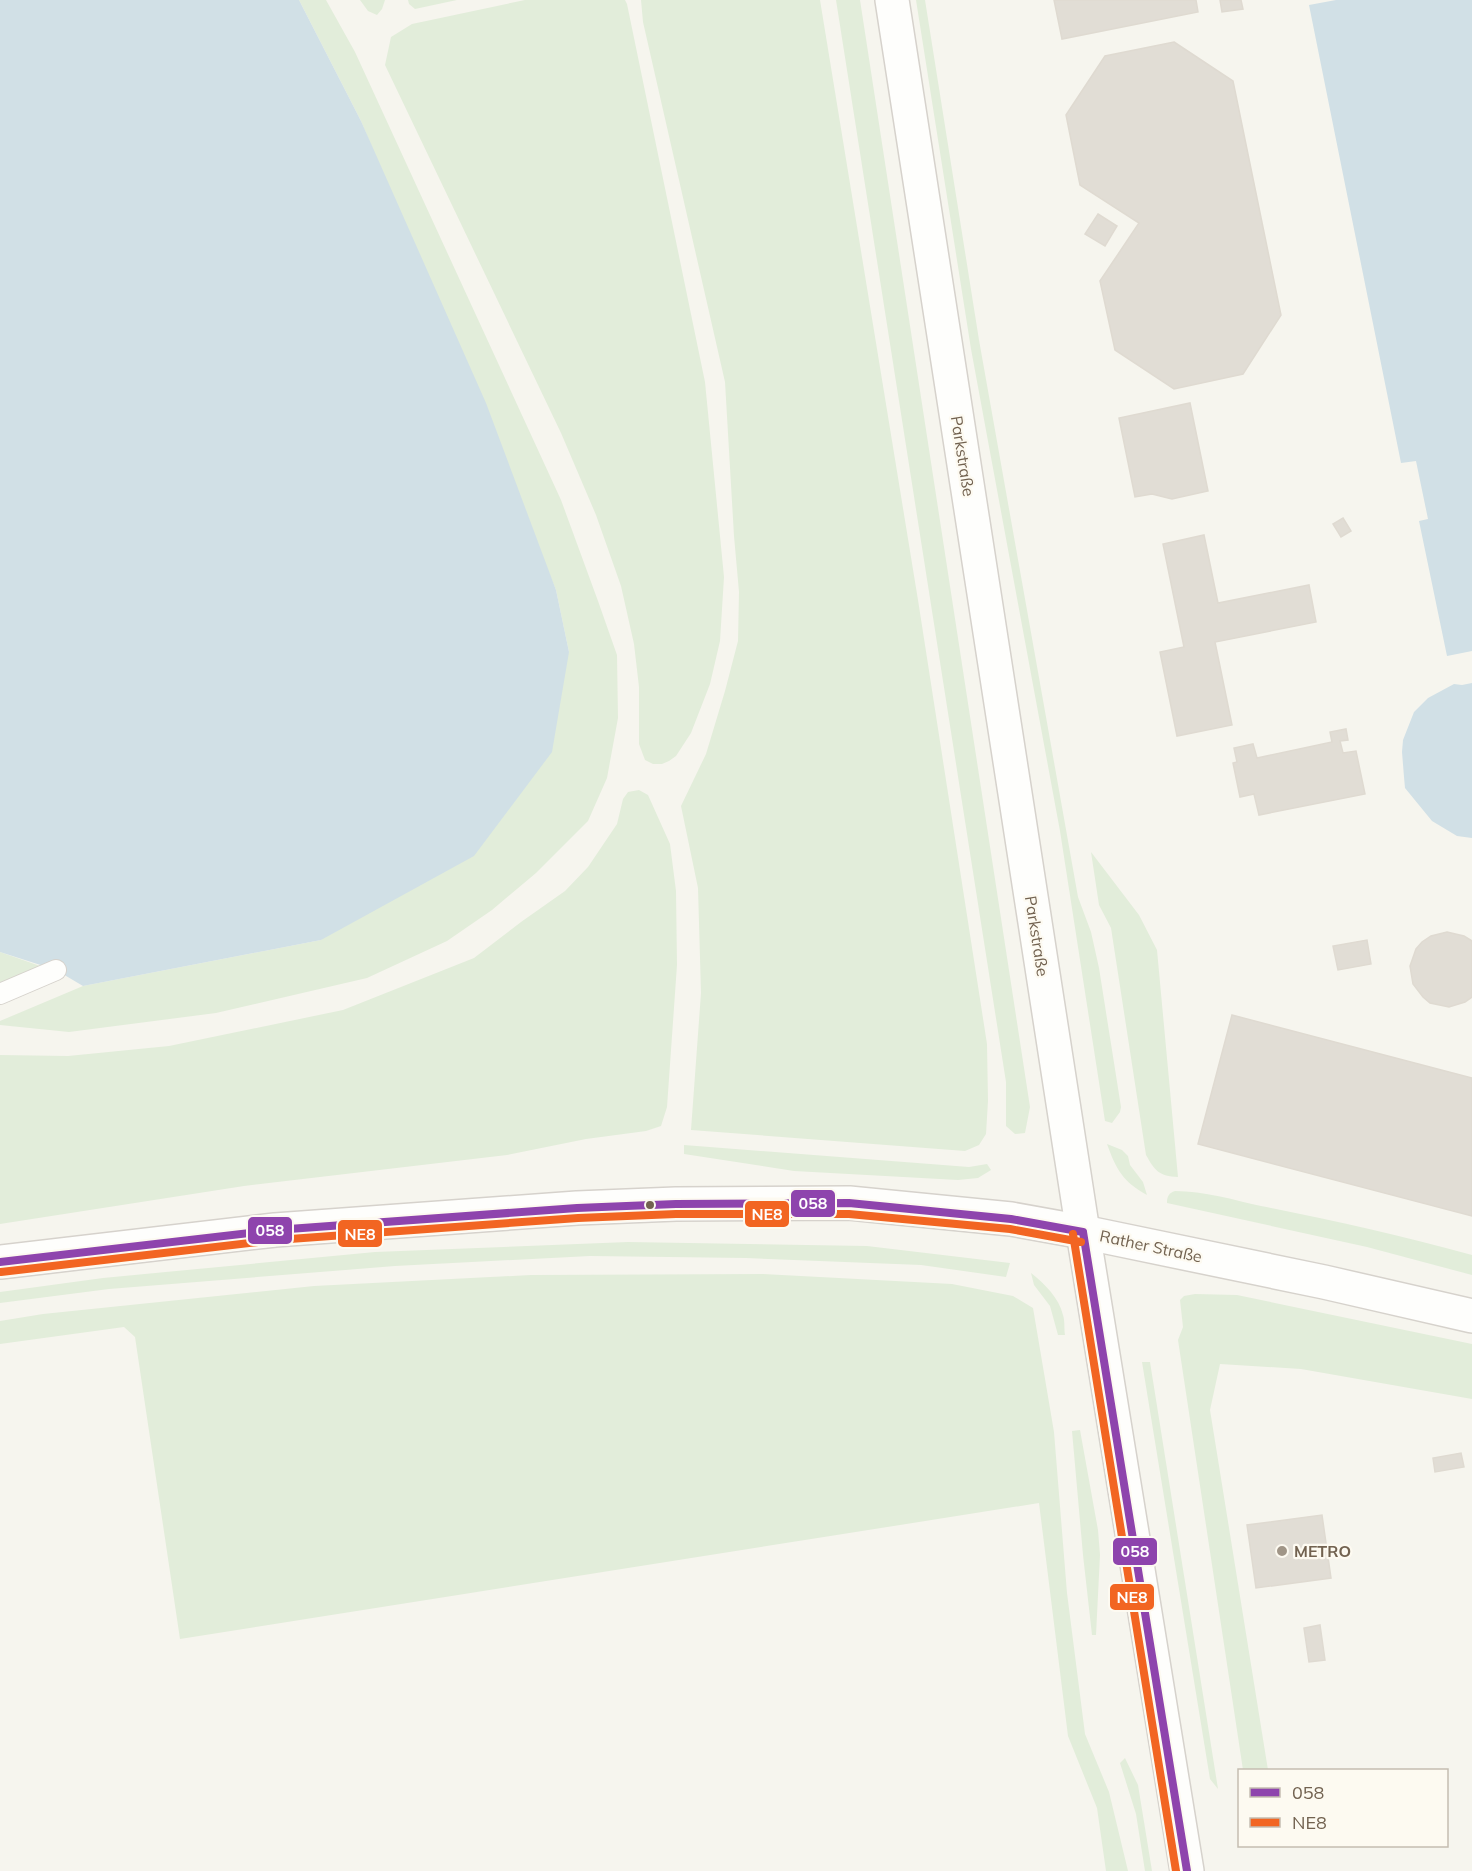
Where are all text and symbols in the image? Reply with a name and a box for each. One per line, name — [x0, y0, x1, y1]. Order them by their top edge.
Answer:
street label: Parkstraße — [947, 414, 979, 498]
street label: Parkstraße — [1021, 894, 1053, 978]
line badge: 058 — [790, 1189, 836, 1218]
text: 058 — [799, 1193, 828, 1213]
unlabelled marker — [644, 1199, 656, 1211]
line badge: NE8 — [744, 1200, 790, 1228]
text: NE8 — [751, 1204, 783, 1224]
line badge: 058 — [247, 1216, 293, 1245]
line badge: NE8 — [337, 1219, 383, 1248]
text: 058 — [256, 1220, 285, 1240]
text: NE8 — [344, 1224, 376, 1244]
street label: Rather Straße — [1098, 1225, 1204, 1267]
line badge: 058 — [1112, 1537, 1158, 1566]
text: 058 — [1121, 1541, 1150, 1561]
place label: METRO — [1294, 1541, 1351, 1561]
marker: METRO — [1275, 1544, 1289, 1558]
line badge: NE8 — [1109, 1583, 1155, 1611]
text: NE8 — [1116, 1587, 1148, 1607]
legend — [1238, 1769, 1448, 1847]
text: 058 — [1292, 1781, 1324, 1804]
text: NE8 — [1292, 1811, 1327, 1834]

